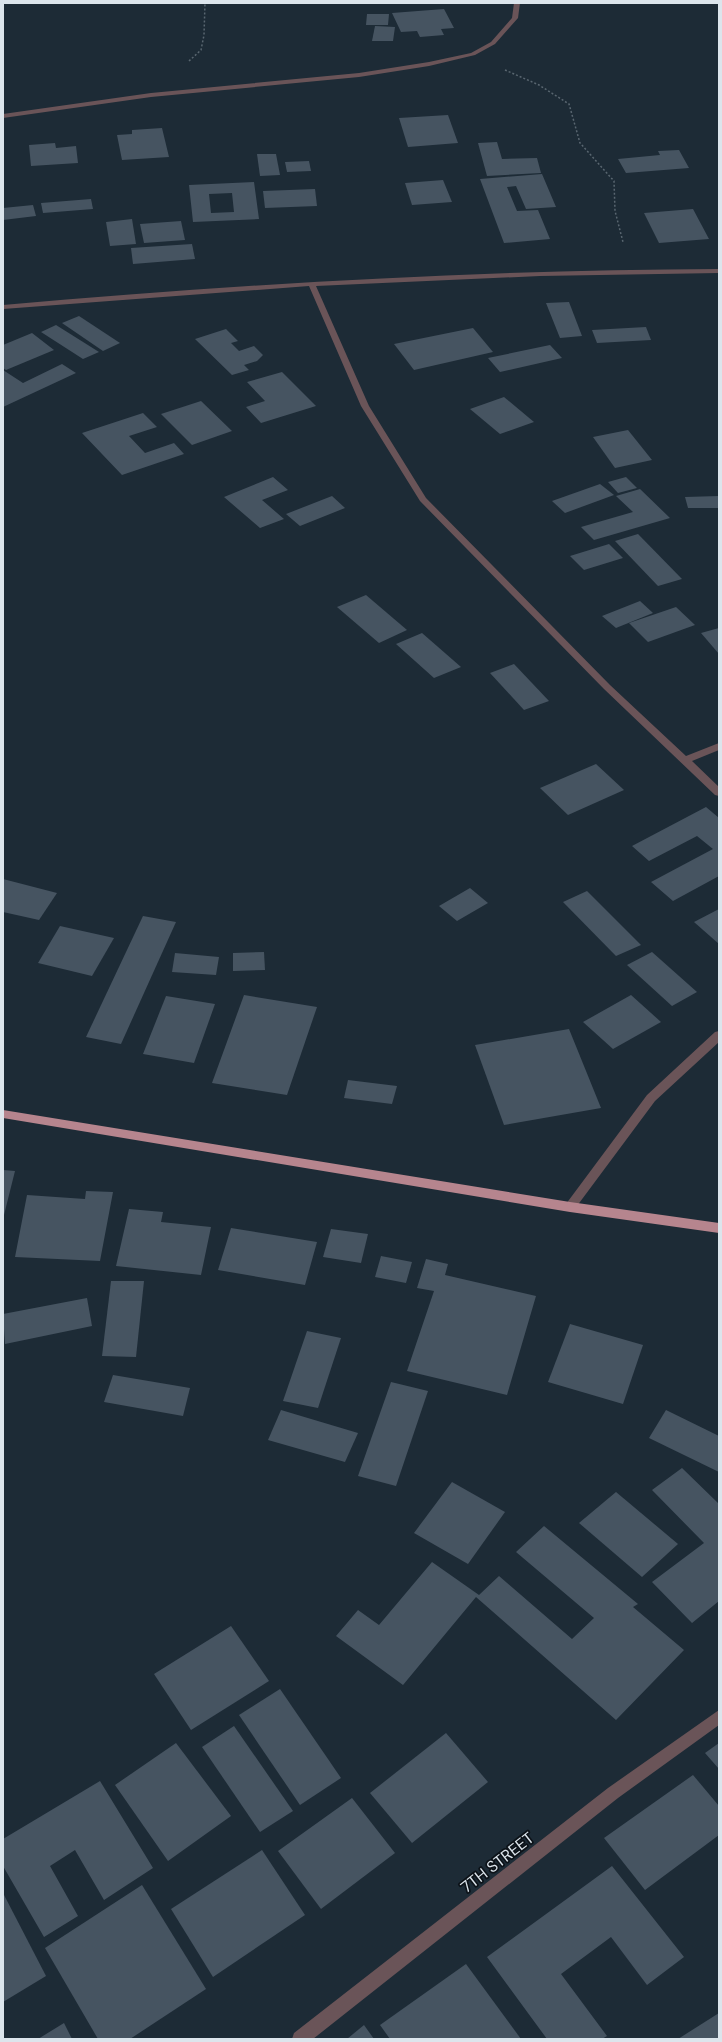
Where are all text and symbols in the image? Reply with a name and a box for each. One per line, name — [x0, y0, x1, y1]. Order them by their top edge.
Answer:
street label: 7TH STREET — [456, 1827, 538, 1898]

